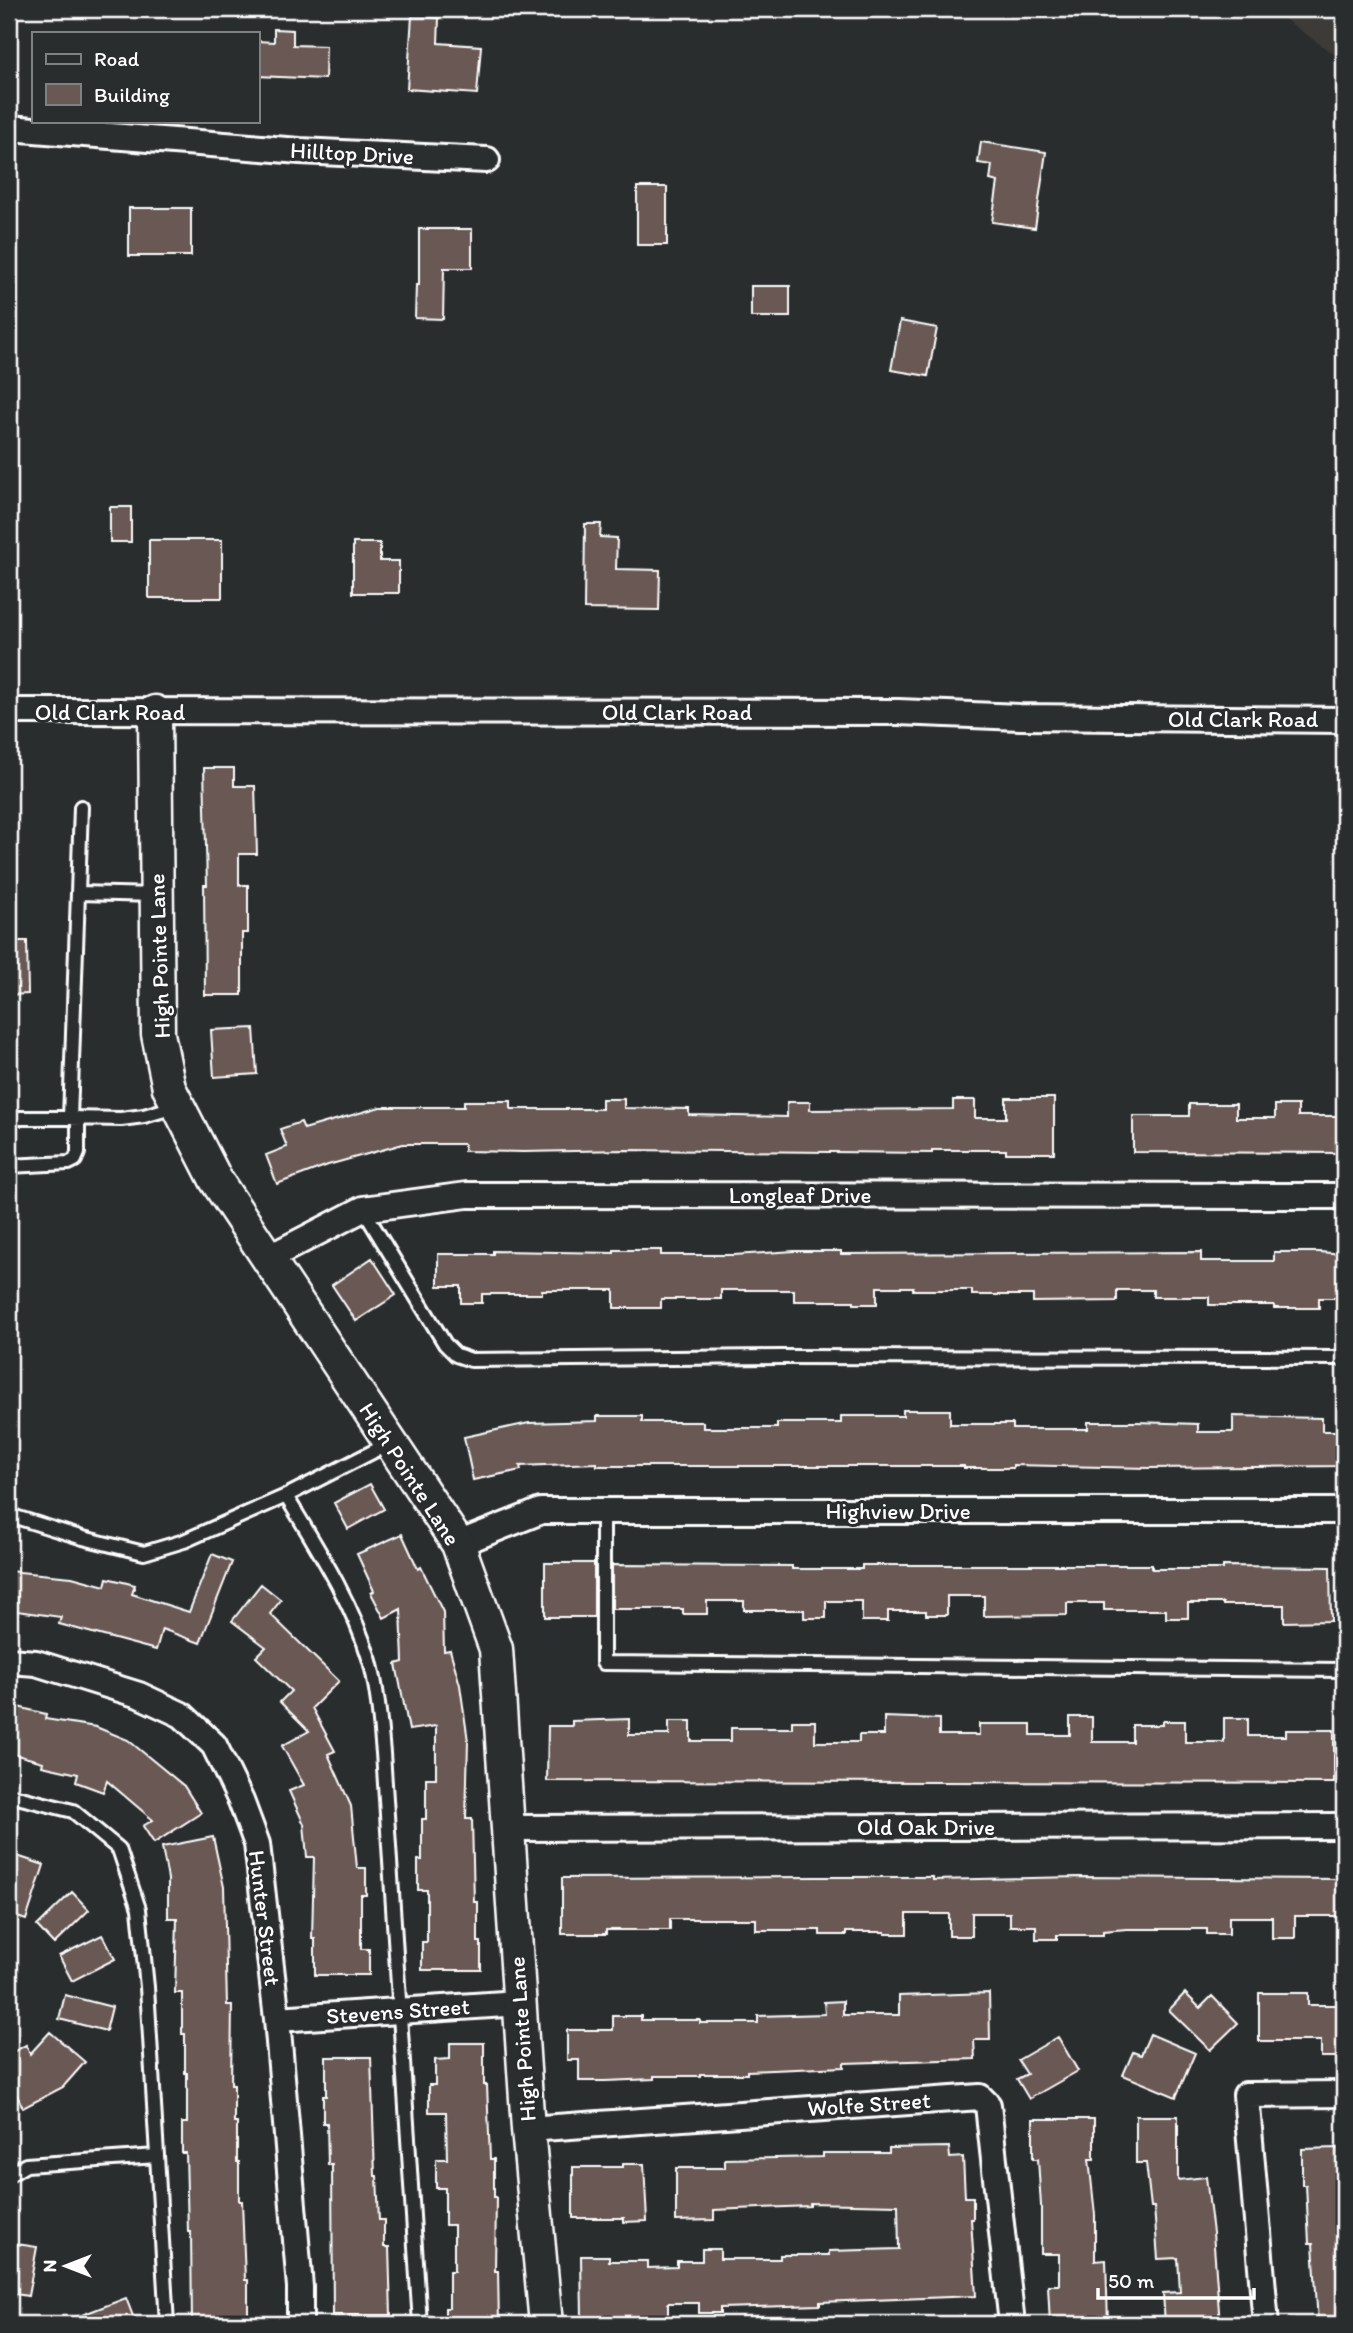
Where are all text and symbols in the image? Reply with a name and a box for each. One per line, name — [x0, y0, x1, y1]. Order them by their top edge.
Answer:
legend — [32, 32, 259, 122]
text: Road — [94, 46, 140, 71]
text: Building — [94, 82, 170, 107]
street label: Hilltop Drive — [289, 136, 415, 170]
street label: Old Clark Road — [35, 698, 186, 726]
street label: Old Clark Road — [602, 698, 753, 726]
street label: Old Clark Road — [1168, 705, 1319, 733]
street label: High Pointe Lane — [142, 873, 176, 1039]
street label: Longleaf Drive — [729, 1181, 871, 1209]
street label: High Pointe Lane — [353, 1397, 467, 1551]
street label: Highview Drive — [825, 1497, 971, 1525]
street label: Old Oak Drive — [857, 1813, 995, 1841]
street label: Hunter Street — [243, 1849, 287, 1988]
street label: High Pointe Lane — [502, 1956, 542, 2122]
street label: Stevens Street — [325, 1992, 471, 2030]
street label: Wolfe Street — [807, 2086, 932, 2122]
north arrow — [32, 2232, 102, 2302]
scale bar — [1098, 2256, 1253, 2300]
text: N — [38, 2260, 61, 2272]
text: 50 m — [1108, 2268, 1155, 2293]

